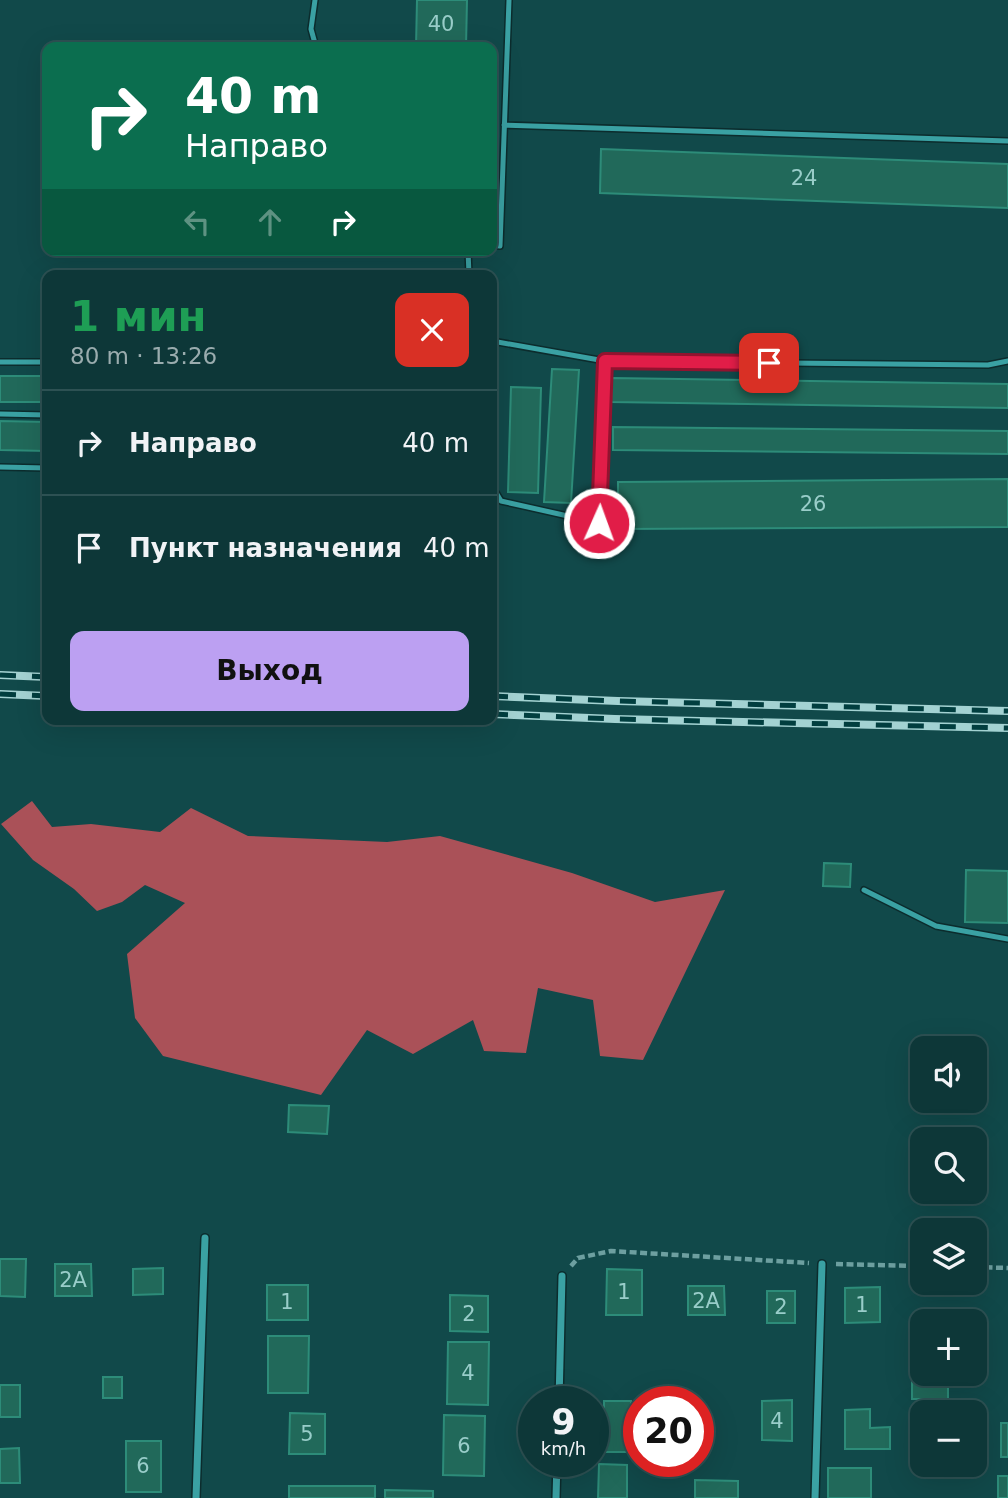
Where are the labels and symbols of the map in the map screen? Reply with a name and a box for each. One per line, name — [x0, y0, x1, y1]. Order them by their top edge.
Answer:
house number: 40 — [428, 12, 454, 36]
house number: 24 — [791, 166, 817, 190]
pin — [739, 333, 799, 393]
position arrow — [562, 486, 636, 560]
house number: 26 — [800, 492, 826, 516]
house number: 2А — [59, 1268, 87, 1292]
house number: 1 — [617, 1280, 631, 1304]
house number: 2А — [692, 1289, 720, 1313]
house number: 1 — [280, 1290, 294, 1314]
house number: 1 — [855, 1293, 869, 1317]
house number: 2 — [774, 1295, 788, 1319]
house number: 2 — [462, 1302, 476, 1326]
house number: 4 — [461, 1361, 475, 1385]
speed limit sign: 20 — [623, 1386, 714, 1477]
house number: 4 — [770, 1409, 784, 1433]
house number: 5 — [300, 1422, 314, 1446]
house number: 6 — [457, 1434, 471, 1458]
house number: 6 — [136, 1454, 150, 1478]

